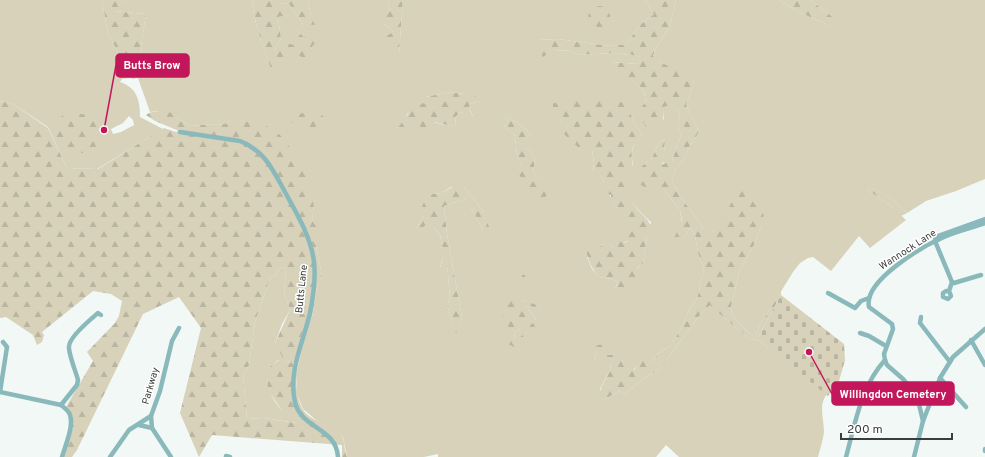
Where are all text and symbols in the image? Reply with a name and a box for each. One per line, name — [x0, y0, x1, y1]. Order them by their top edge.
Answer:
callout: Butts Brow — [116, 54, 189, 77]
text: Butts Brow — [123, 59, 181, 73]
street label: Wannock Lane — [877, 227, 939, 273]
street label: Butts Lane — [293, 264, 311, 314]
street label: Parkway — [140, 366, 162, 406]
callout: Willingdon Cemetery — [832, 382, 954, 405]
text: Willingdon Cemetery — [840, 388, 946, 402]
scale bar — [841, 415, 952, 441]
text: 200 m — [847, 422, 883, 438]

